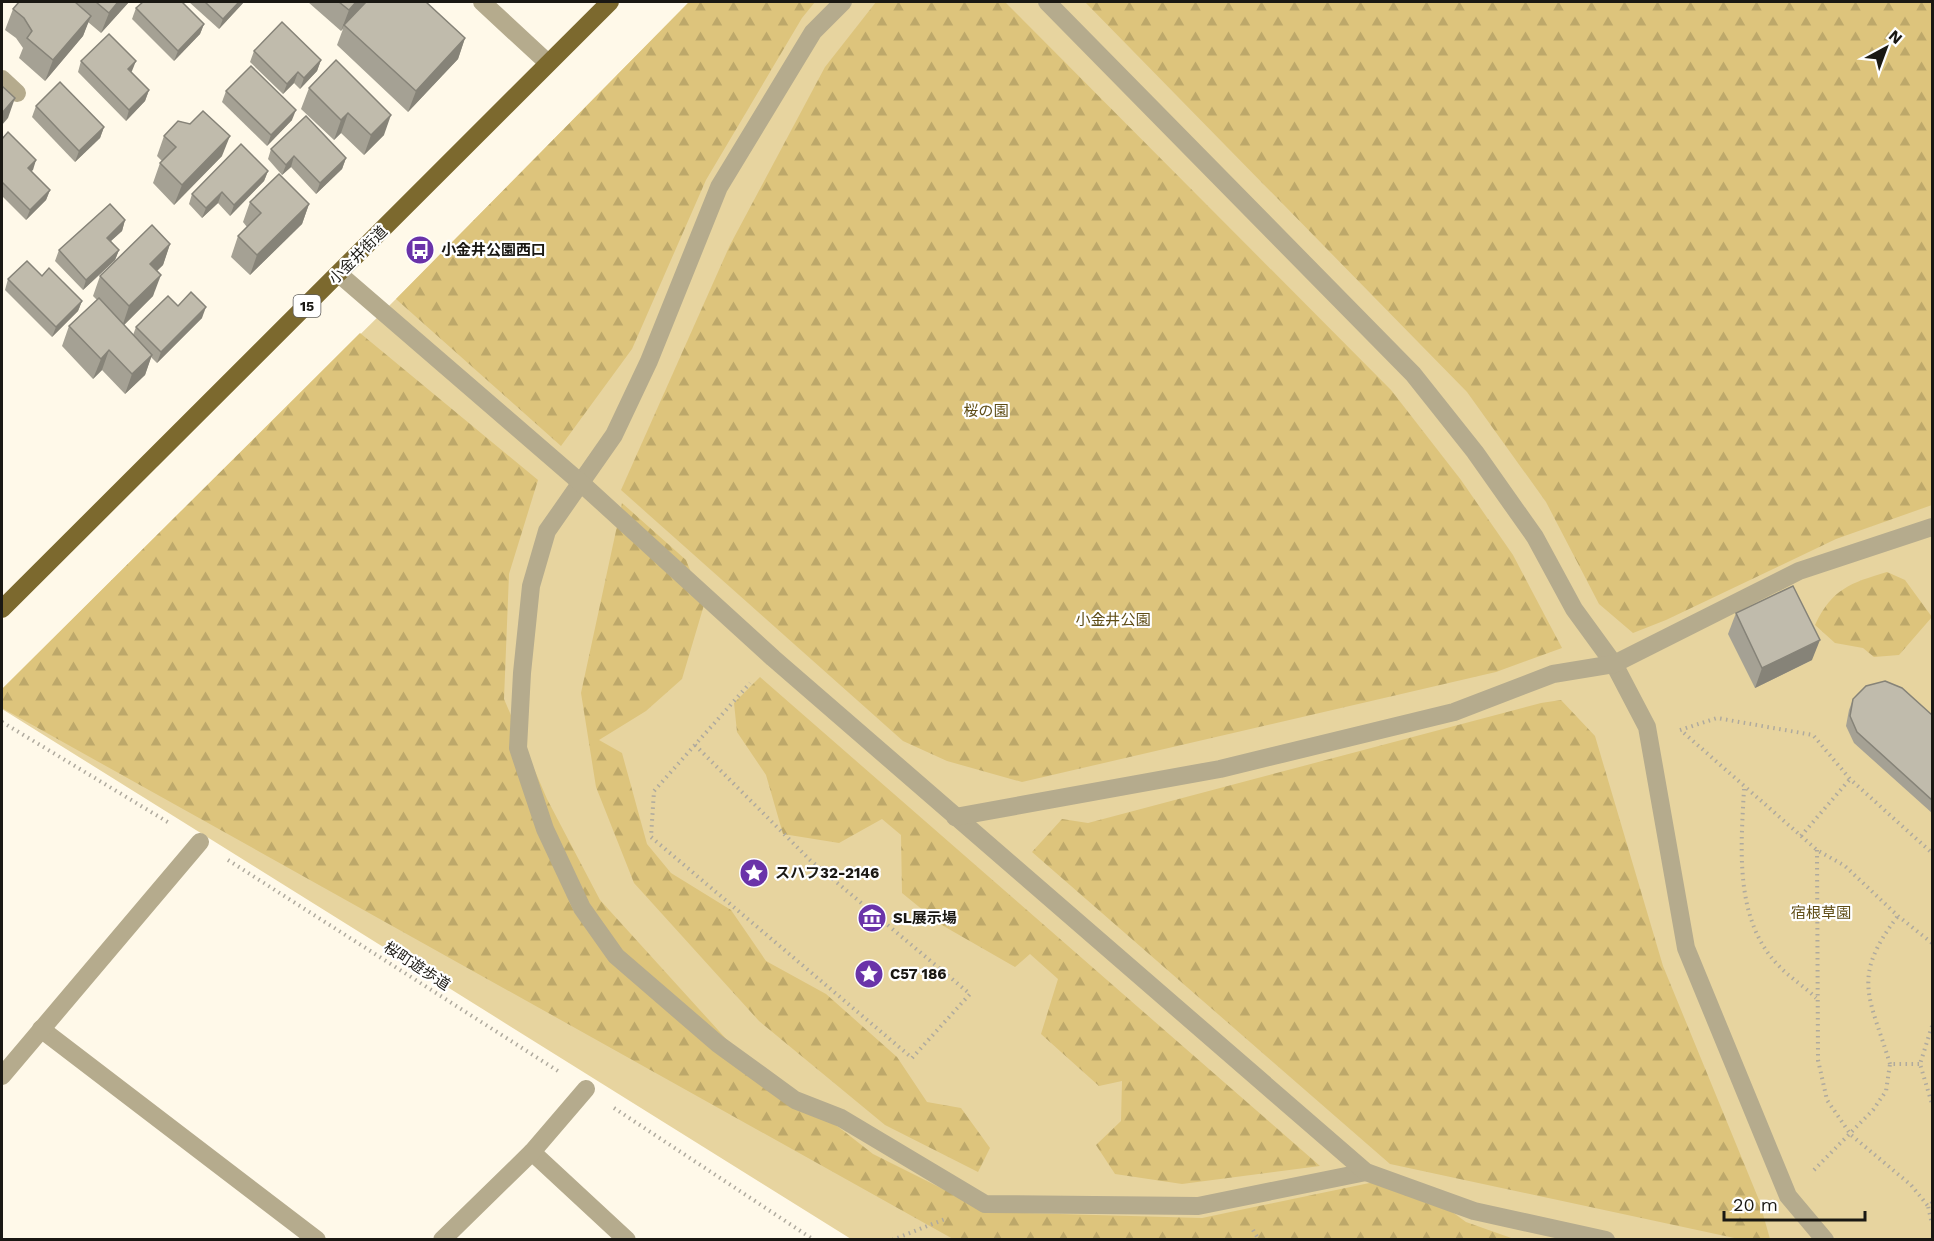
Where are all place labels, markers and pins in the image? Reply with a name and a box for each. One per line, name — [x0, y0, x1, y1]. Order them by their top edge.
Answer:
bus stop icon: 小金井公園西口 — [404, 234, 436, 266]
place label: 小金井公園西口 — [441, 241, 546, 259]
place icon: スハフ32-2146 — [738, 857, 770, 889]
place label: スハフ32-2146 — [775, 864, 879, 882]
museum icon: SL展示場 — [856, 902, 888, 934]
place label: SL展示場 — [893, 909, 957, 927]
place icon: C57 186 — [853, 958, 885, 990]
place label: C57 186 — [890, 965, 947, 983]

